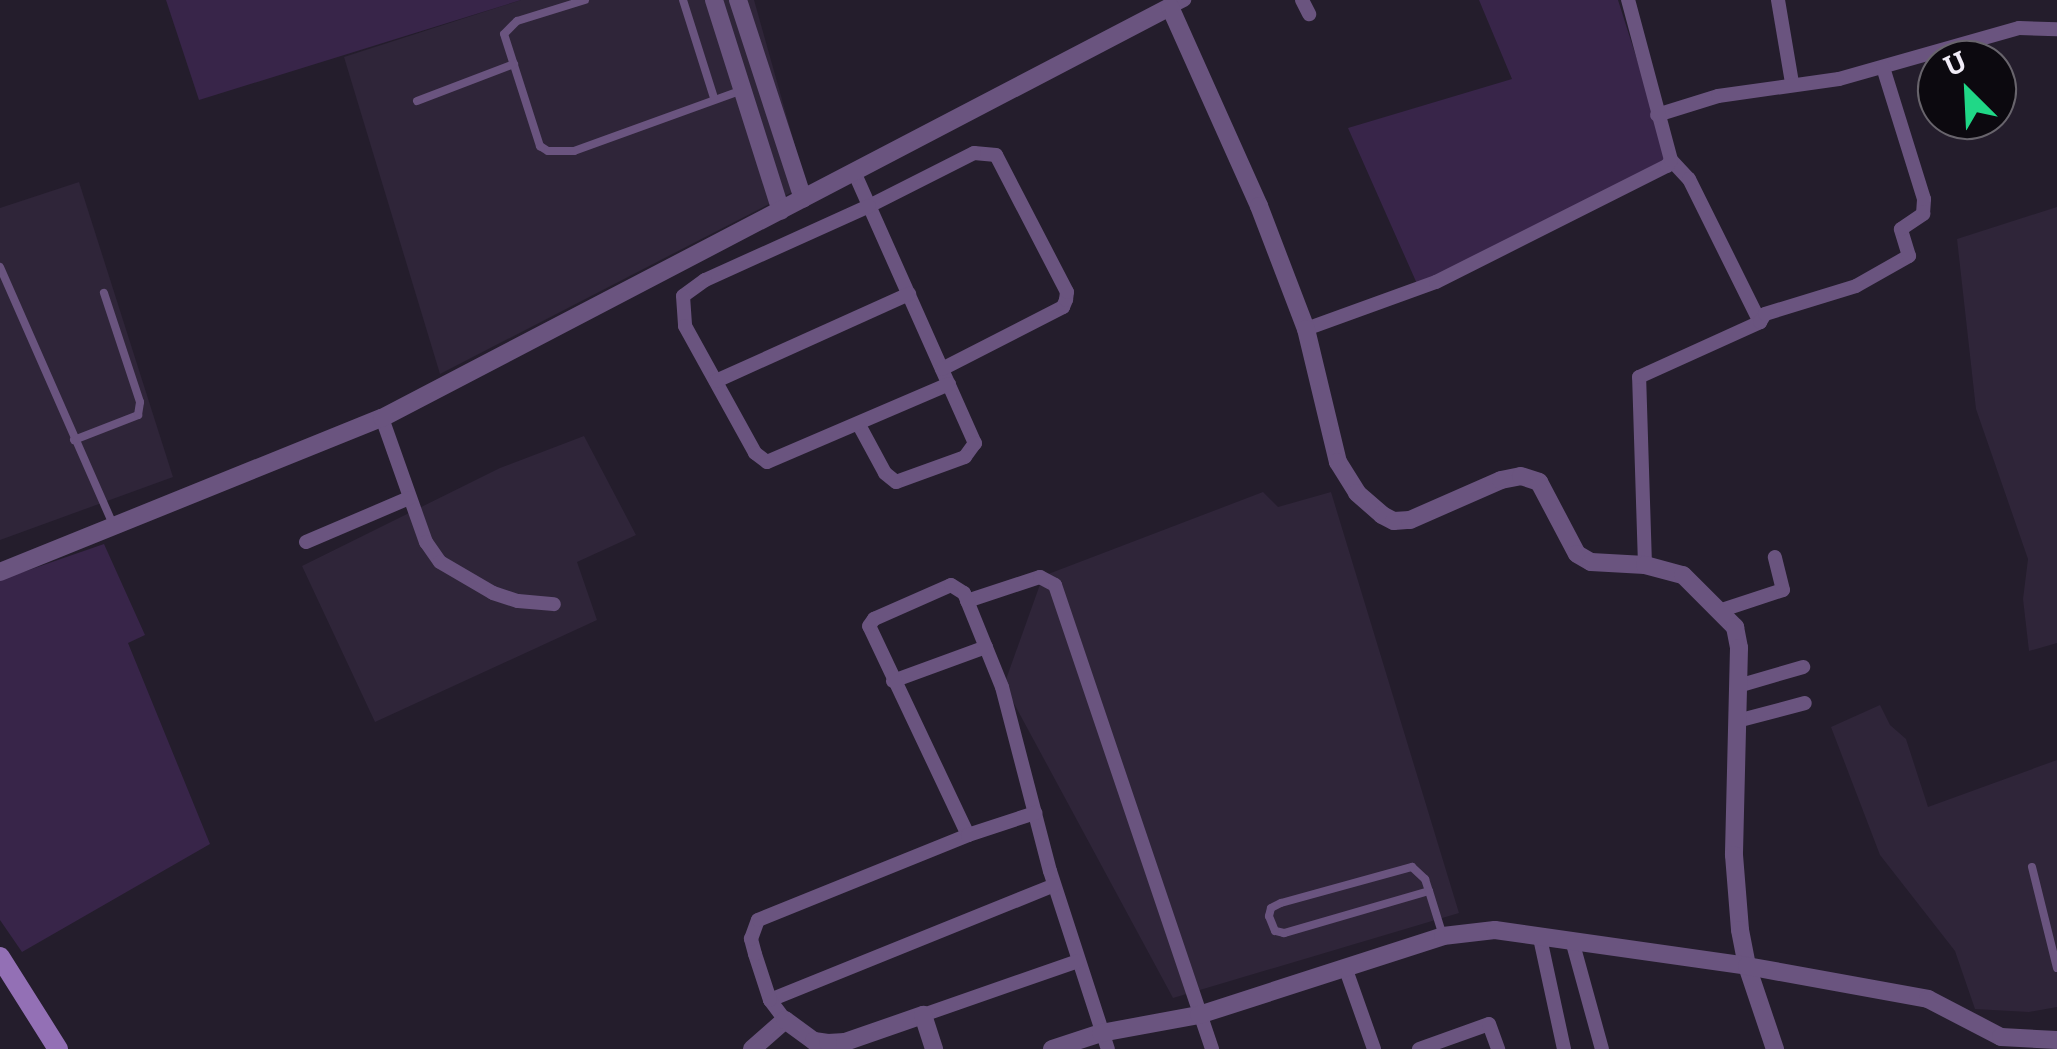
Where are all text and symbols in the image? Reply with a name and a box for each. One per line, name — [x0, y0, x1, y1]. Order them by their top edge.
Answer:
north arrow — [1917, 40, 2017, 140]
text: U — [1939, 45, 1972, 83]

